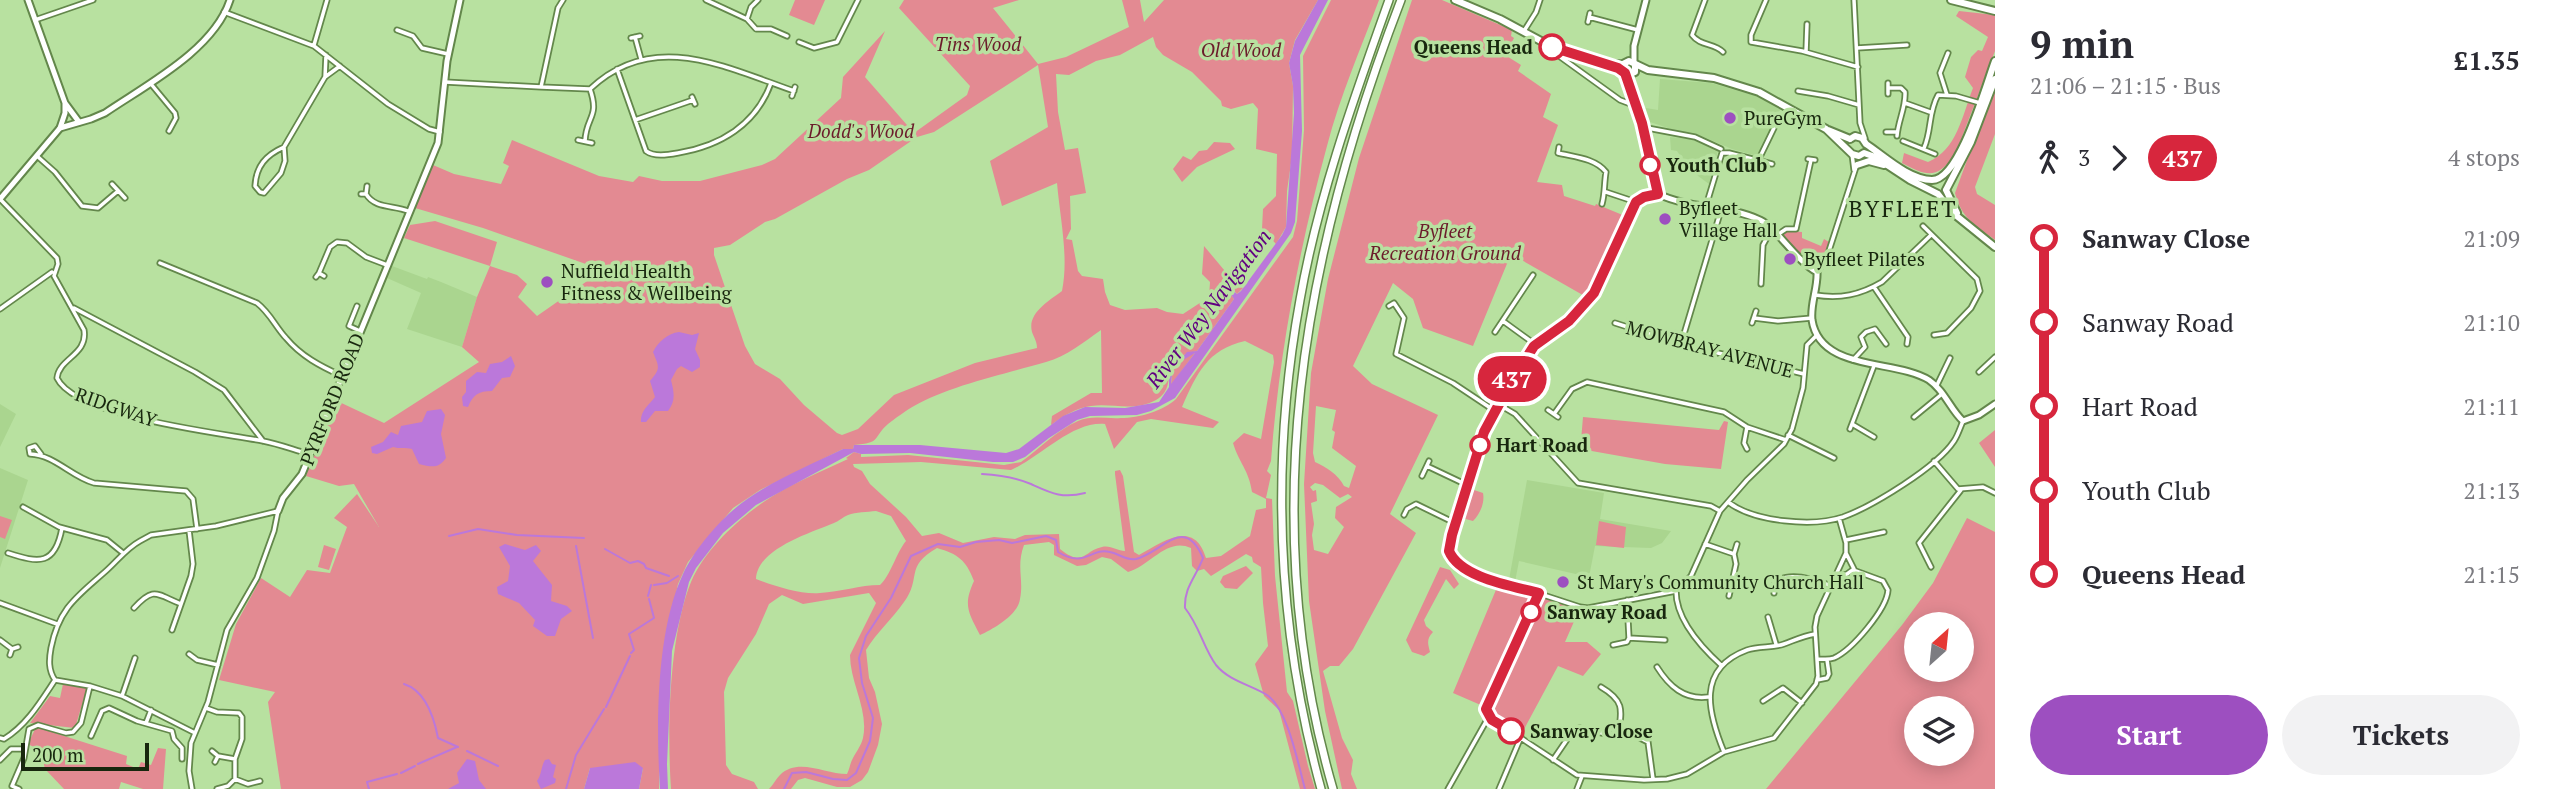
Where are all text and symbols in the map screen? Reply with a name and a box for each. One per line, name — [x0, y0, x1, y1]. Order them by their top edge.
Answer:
text: 9 min — [2030, 19, 2134, 69]
park label: Tins Wood — [935, 31, 1022, 56]
place label: Queens Head — [1414, 34, 1534, 59]
marker: Queens Head — [1539, 34, 1565, 60]
park label: Old Wood — [1201, 37, 1282, 62]
text: £1.35 — [2454, 43, 2520, 77]
text: 21:06 – 21:15 · Bus — [2030, 70, 2221, 101]
place label: PureGym — [1744, 105, 1823, 130]
marker: PureGym — [1722, 110, 1738, 126]
park label: Dodd's Wood — [807, 118, 915, 143]
icon: walk — [2030, 139, 2068, 177]
icon: forward — [2100, 139, 2138, 177]
text: 3 — [2078, 142, 2090, 173]
text: 437 — [2162, 142, 2203, 174]
text: 4 stops — [2448, 142, 2520, 173]
place label: Youth Club — [1666, 152, 1767, 177]
marker: Youth Club — [1640, 155, 1660, 175]
district label: BYFLEET — [1848, 193, 1958, 224]
place label: Byfleet Village Hall — [1679, 195, 1778, 242]
marker: Byfleet Village Hall — [1657, 211, 1673, 227]
park label: Byfleet Recreation Ground — [1368, 218, 1522, 265]
text: Sanway Close — [2082, 221, 2250, 255]
water label: River Wey Navigation — [1139, 223, 1277, 394]
text: 21:09 — [2463, 223, 2520, 254]
place label: Byfleet Pilates — [1804, 246, 1925, 271]
marker: Byfleet Pilates — [1782, 251, 1798, 267]
place label: Nuffield Health Fitness & Wellbeing — [561, 258, 733, 305]
marker: Nuffield Health Fitness & Wellbeing — [539, 274, 555, 290]
text: Sanway Road — [2082, 305, 2234, 339]
text: 21:10 — [2463, 307, 2520, 338]
street label: MOWBRAY AVENUE — [1624, 314, 1796, 383]
street label: PYRFORD ROAD — [294, 329, 369, 469]
line badge: 437 — [1472, 356, 1552, 402]
text: 437 — [1492, 363, 1532, 395]
street label: RIDGWAY — [72, 381, 161, 432]
text: Hart Road — [2082, 389, 2198, 423]
text: 21:11 — [2463, 391, 2520, 422]
place label: Hart Road — [1496, 432, 1589, 457]
marker: Hart Road — [1470, 435, 1490, 455]
text: Youth Club — [2082, 473, 2211, 507]
text: 21:13 — [2463, 475, 2520, 506]
text: Queens Head — [2082, 557, 2245, 591]
text: 21:15 — [2463, 559, 2520, 590]
place label: St Mary's Community Church Hall — [1577, 569, 1864, 594]
marker: St Mary's Community Church Hall — [1555, 574, 1571, 590]
place label: Sanway Road — [1547, 599, 1668, 624]
marker: Sanway Road — [1521, 602, 1541, 622]
north arrow — [1904, 612, 1974, 682]
map controls — [1904, 612, 1974, 766]
button: Start — [2030, 695, 2268, 775]
button: Tickets — [2282, 695, 2520, 775]
button: layers — [1904, 696, 1974, 766]
marker: Sanway Close — [1498, 718, 1524, 744]
place label: Sanway Close — [1530, 718, 1653, 743]
scale bar — [21, 740, 149, 772]
text: 200 m — [32, 742, 83, 767]

